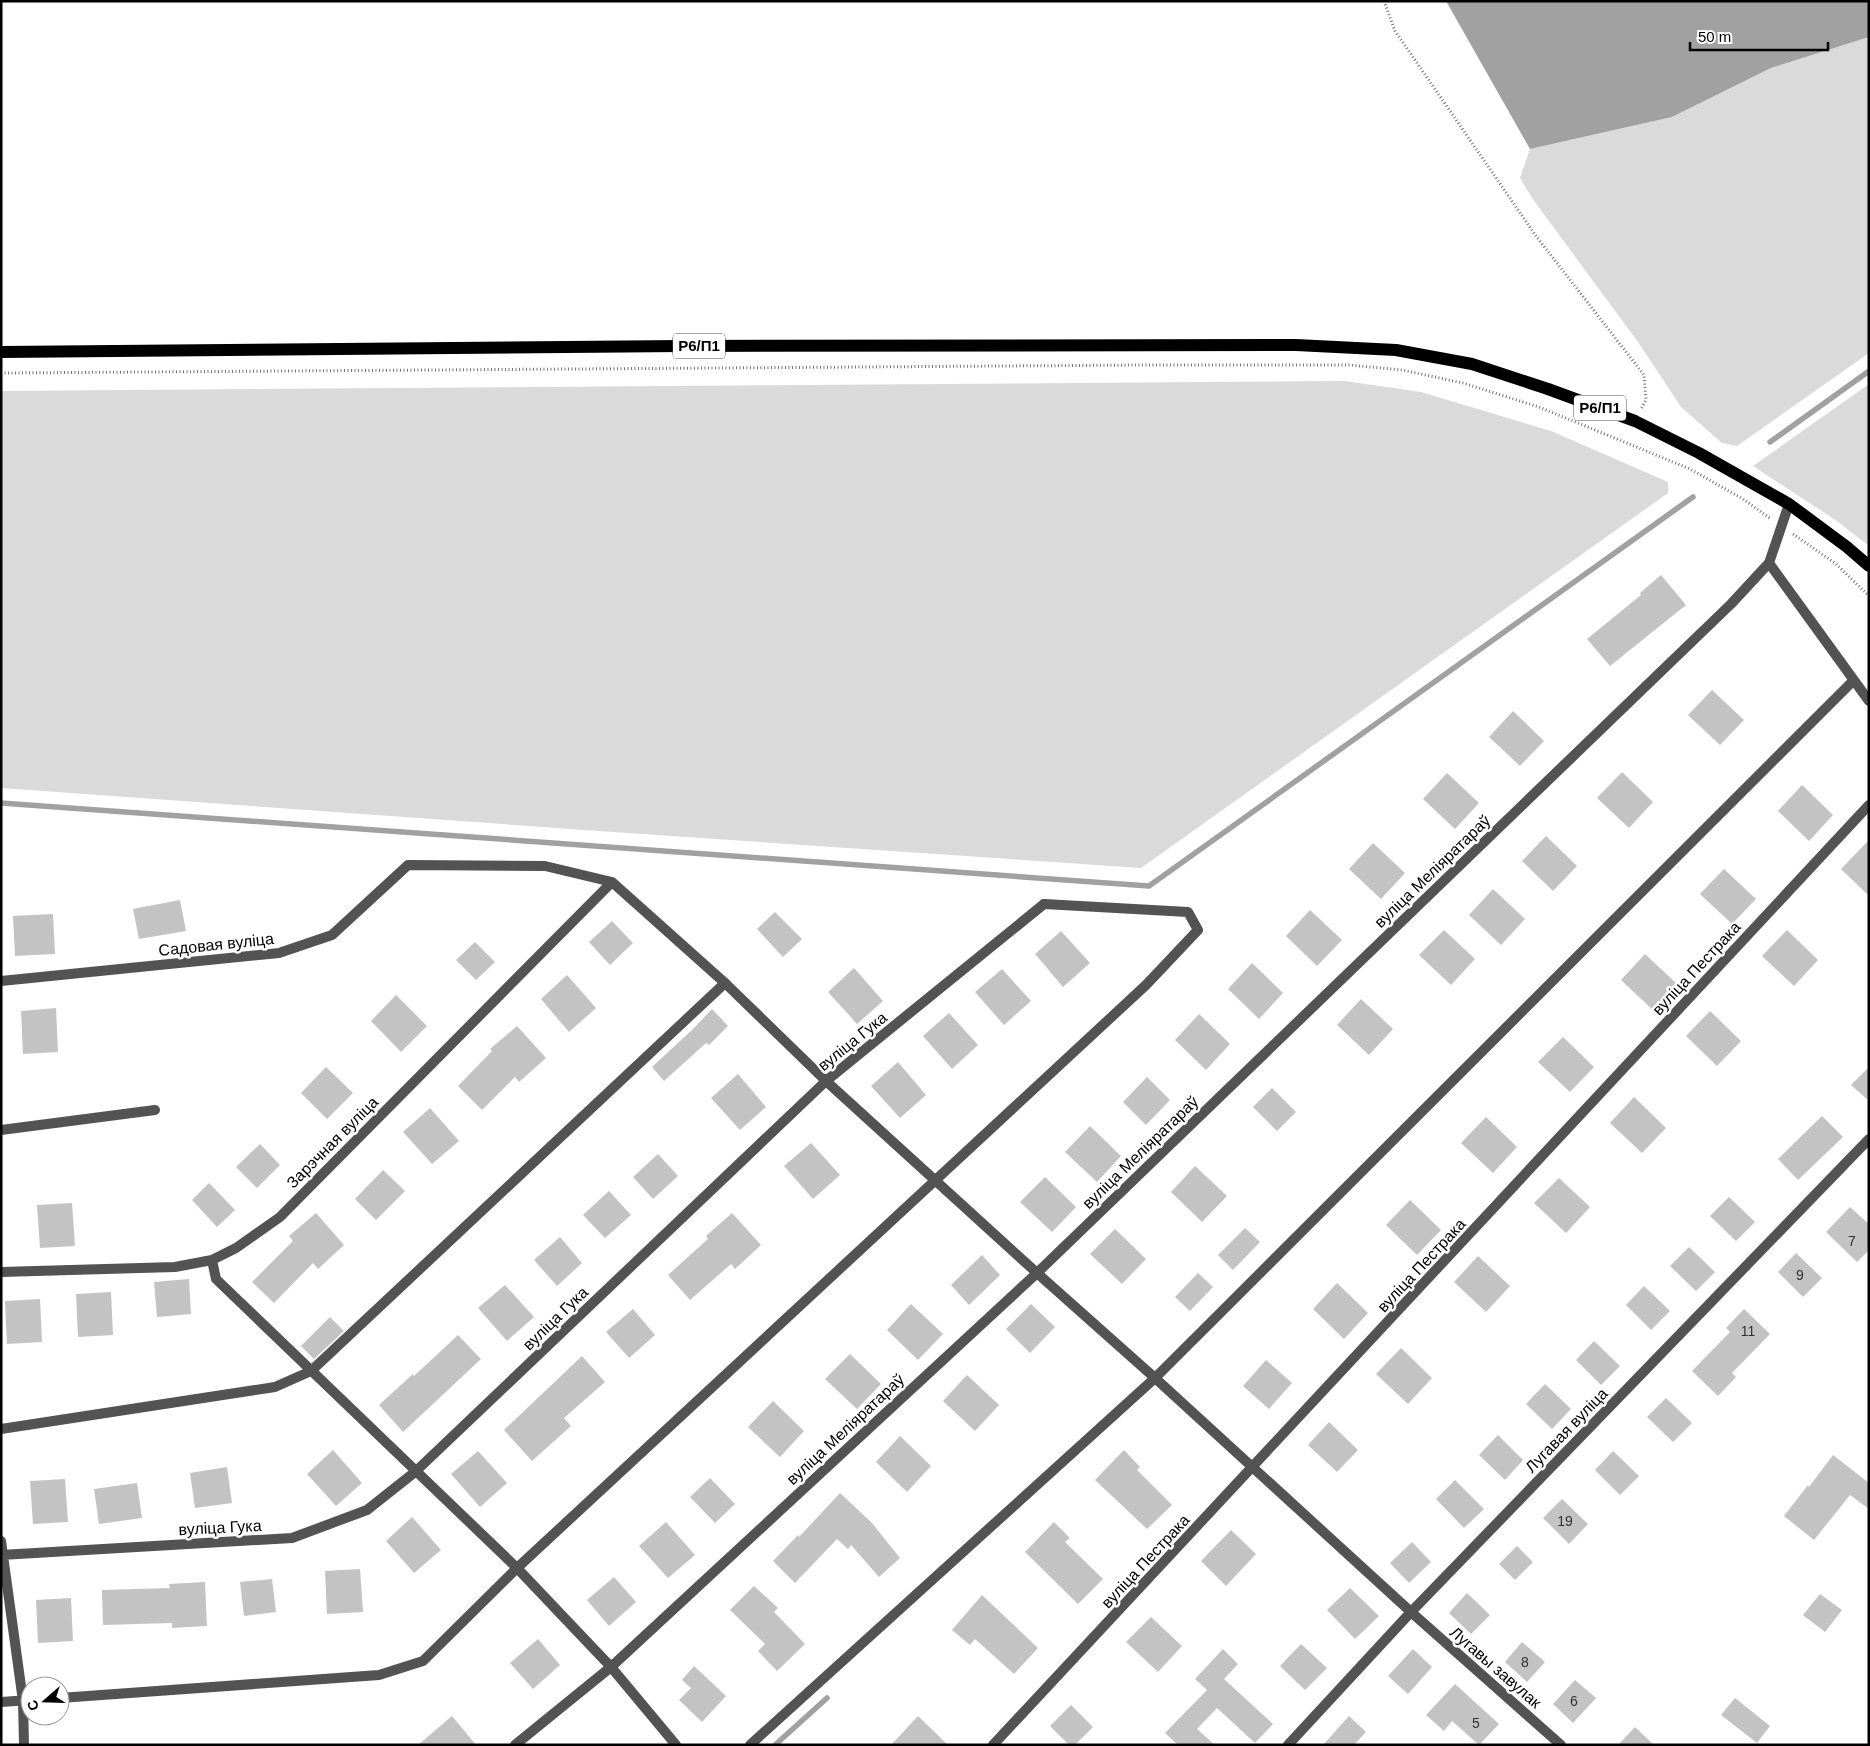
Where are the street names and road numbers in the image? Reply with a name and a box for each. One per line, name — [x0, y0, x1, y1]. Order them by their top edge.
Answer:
road number: Р6/П1 — [673, 334, 725, 358]
road number: Р6/П1 — [1574, 396, 1626, 420]
street label: вуліца Меліяратараў — [1371, 812, 1494, 931]
street label: вуліца Пестрака — [1649, 918, 1744, 1018]
street label: Садовая вуліца — [158, 930, 275, 959]
street label: вуліца Гука — [815, 1009, 890, 1074]
street label: Зарэчная вуліца — [283, 1093, 381, 1191]
street label: вуліца Меліяратараў — [1079, 1093, 1202, 1212]
street label: вуліца Пестрака — [1374, 1215, 1469, 1315]
street label: вуліца Гука — [520, 1283, 591, 1353]
street label: вуліца Меліяратараў — [783, 1371, 907, 1488]
street label: Лугавая вуліца — [1522, 1385, 1611, 1476]
street label: вуліца Пестрака — [1098, 1511, 1193, 1611]
street label: вуліца Гука — [178, 1517, 262, 1538]
street label: Лугавы завулак — [1447, 1623, 1545, 1712]

